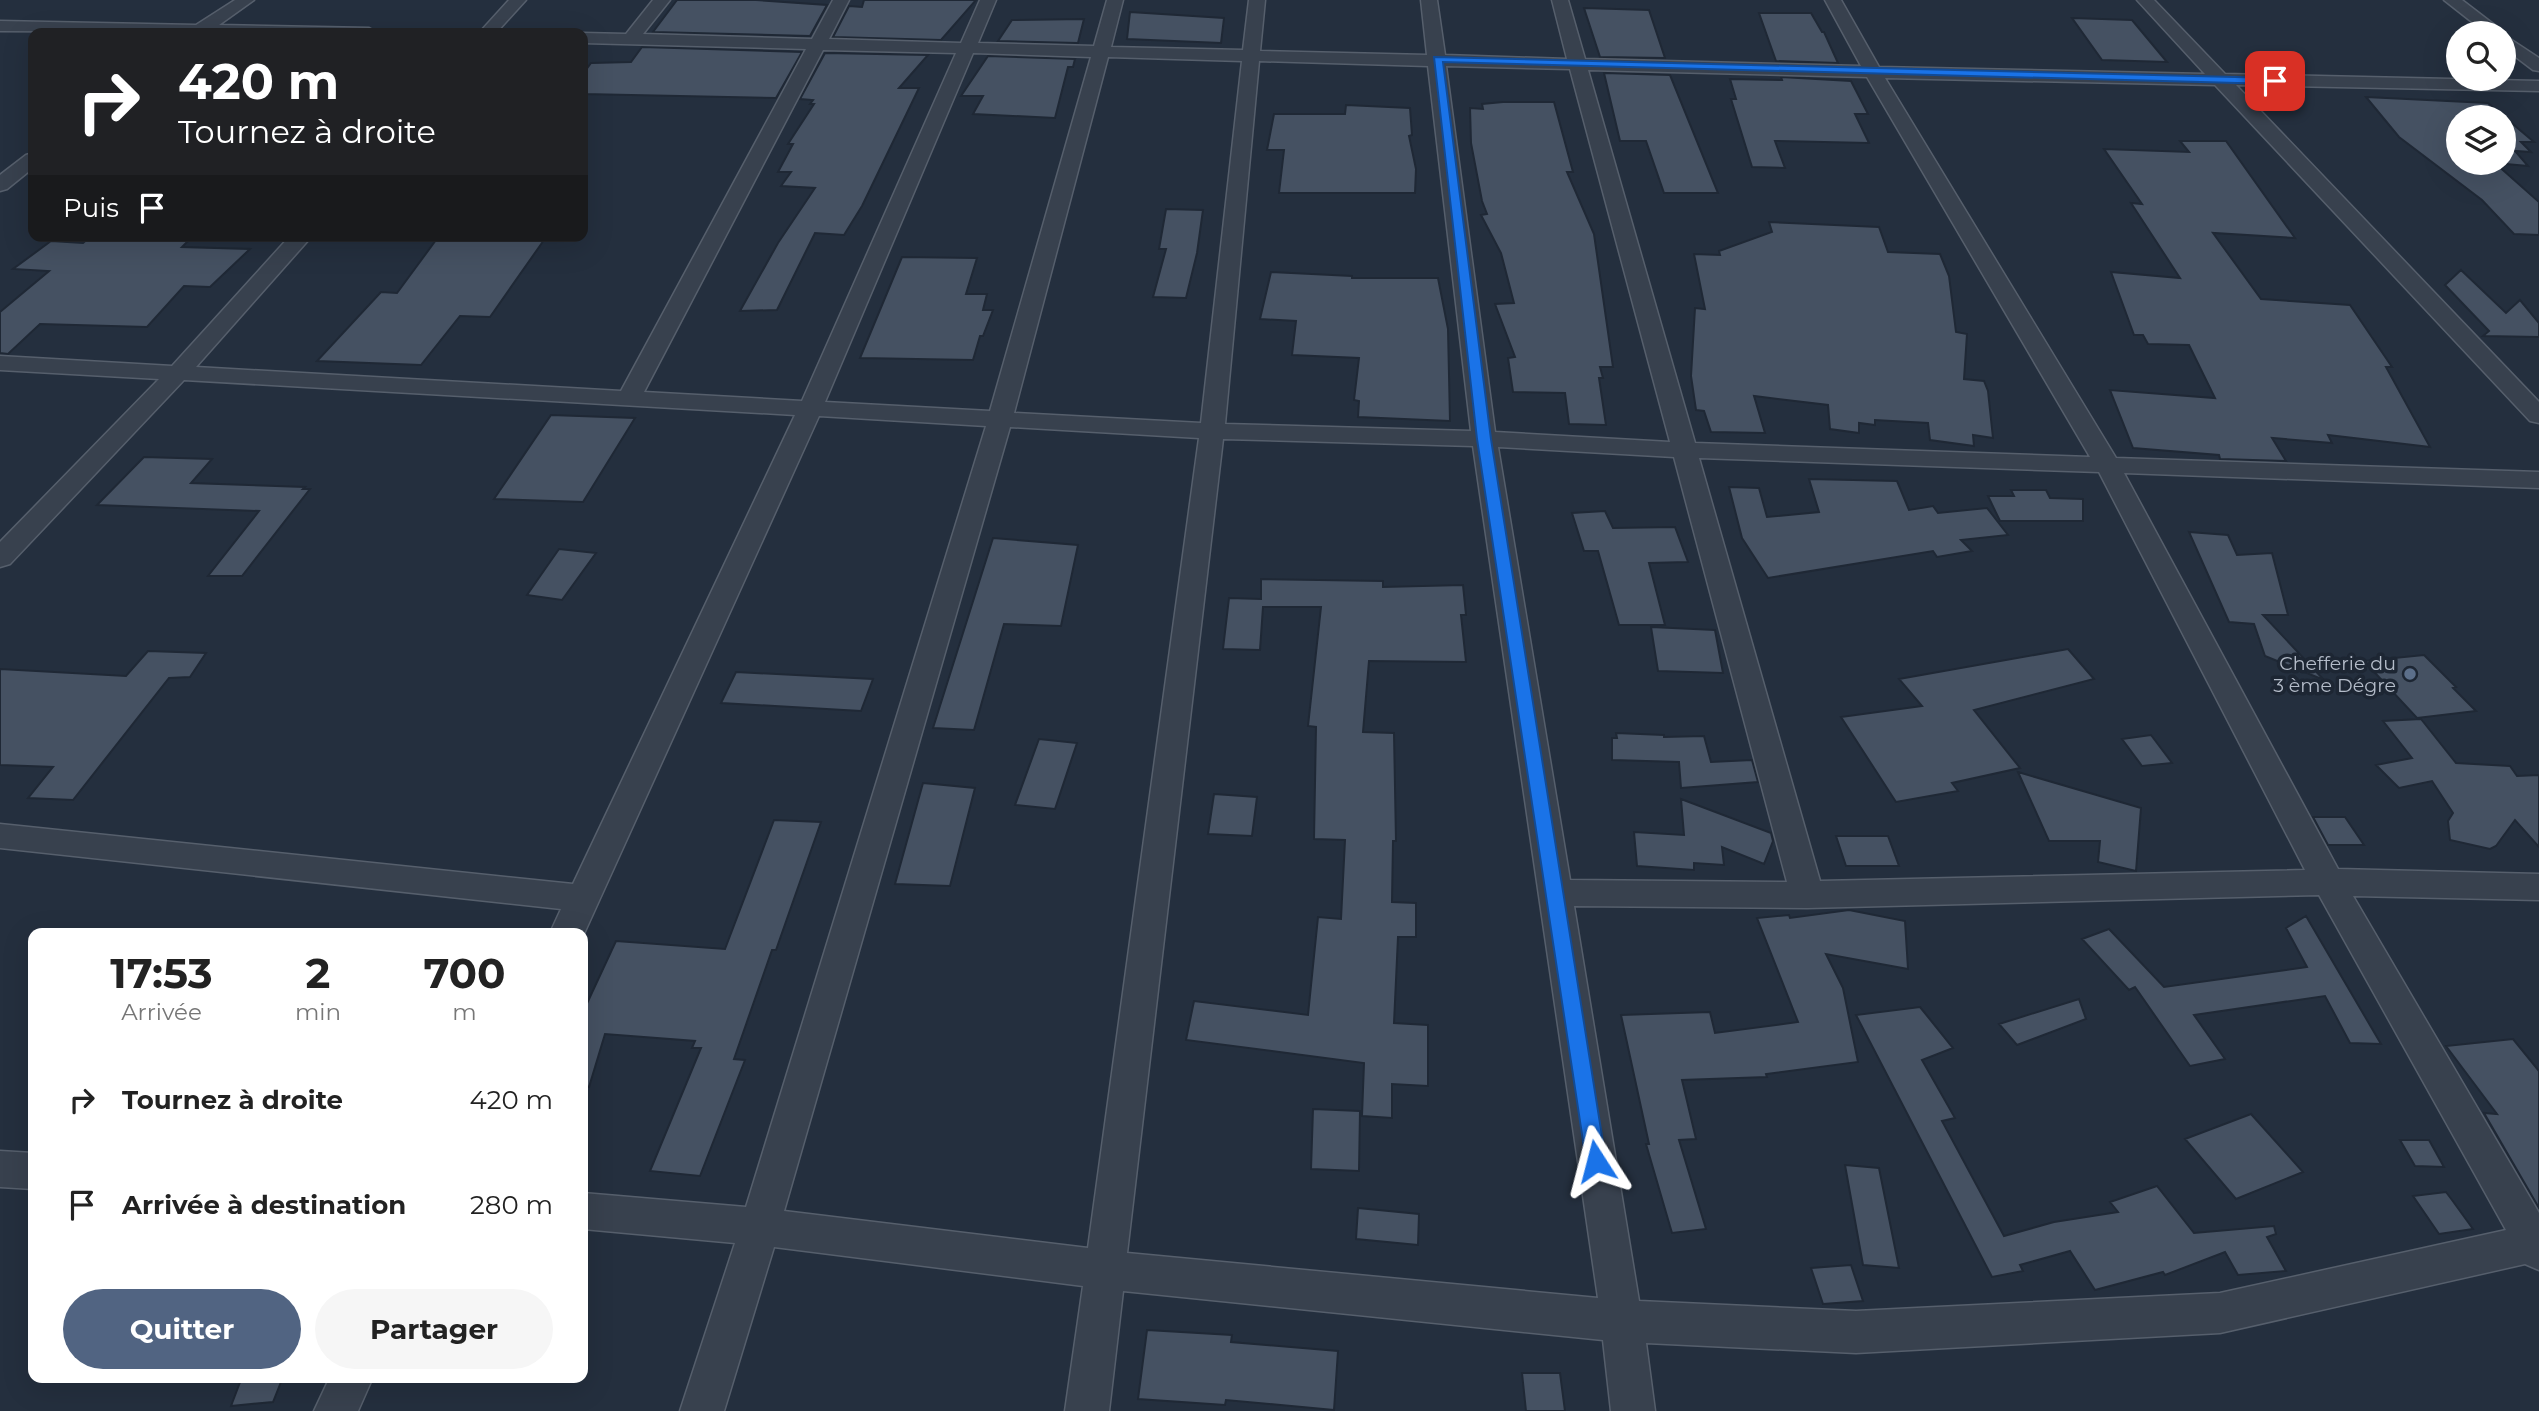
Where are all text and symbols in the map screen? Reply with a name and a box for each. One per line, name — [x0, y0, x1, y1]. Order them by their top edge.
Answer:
map controls — [2446, 21, 2516, 175]
button: search — [2446, 21, 2516, 91]
pin — [2245, 51, 2305, 111]
text: 420 m — [178, 52, 339, 111]
icon: right — [63, 56, 154, 147]
icon: arrive — [2256, 62, 2294, 100]
button: layers — [2446, 105, 2516, 175]
text: Tournez à droite — [178, 112, 436, 151]
icon: arrive — [133, 189, 171, 227]
text: Puis — [63, 192, 119, 224]
place label: Chefferie du 3 ème Dégre — [2273, 652, 2396, 697]
marker: Chefferie du 3 ème Dégre — [2402, 666, 2418, 682]
text: 17:53 — [110, 947, 213, 999]
text: 2 — [306, 947, 330, 999]
text: 700 — [423, 947, 506, 999]
text: Arrivée — [121, 998, 202, 1026]
text: min — [295, 998, 341, 1026]
text: m — [452, 998, 477, 1026]
icon: right — [63, 1081, 101, 1119]
text: Tournez à droite — [122, 1084, 343, 1116]
text: 420 m — [470, 1084, 553, 1116]
position arrow — [1559, 1124, 1633, 1198]
icon: arrive — [63, 1186, 101, 1224]
text: Arrivée à destination — [122, 1189, 406, 1221]
text: 280 m — [470, 1189, 553, 1221]
button: Quitter — [63, 1289, 301, 1369]
button: Partager — [315, 1289, 553, 1369]

